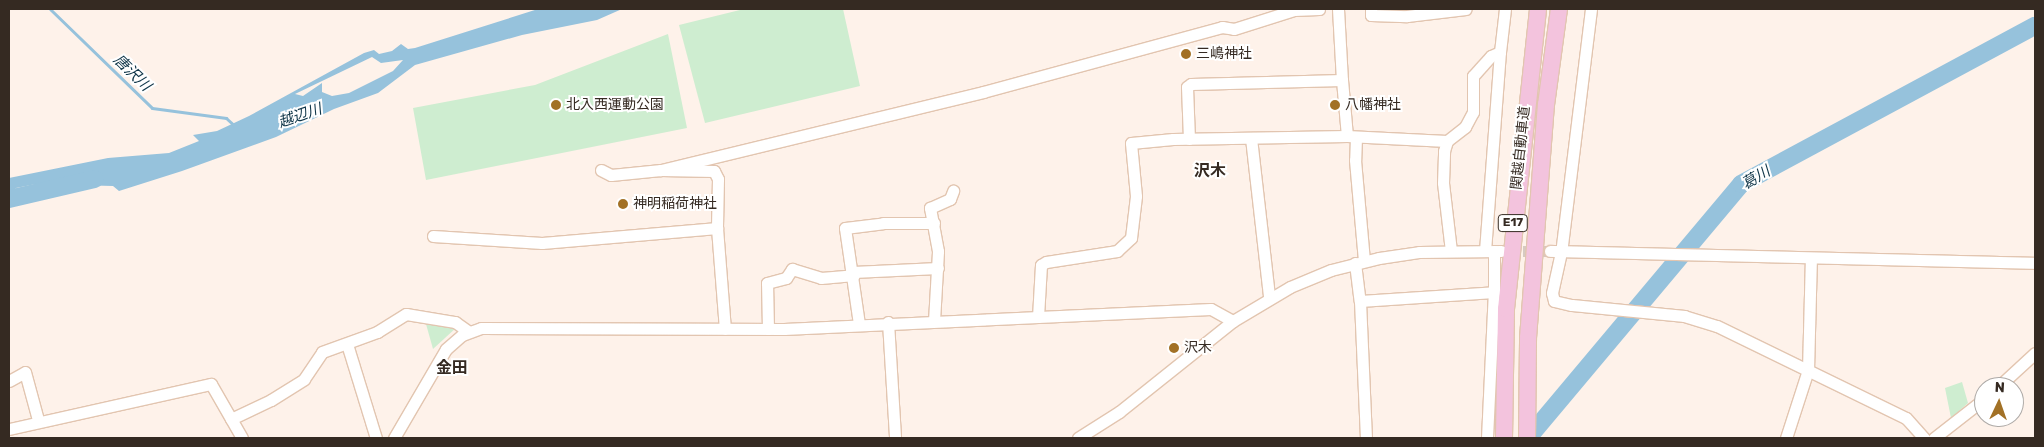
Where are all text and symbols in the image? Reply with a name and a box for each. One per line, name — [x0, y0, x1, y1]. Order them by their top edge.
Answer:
place label: 三嶋神社 — [1196, 46, 1252, 62]
marker: 三嶋神社 — [1180, 48, 1192, 60]
water label: 唐沢川 — [110, 51, 154, 95]
place label: 北入西運動公園 — [566, 97, 664, 113]
place label: 八幡神社 — [1345, 97, 1401, 113]
marker: 北入西運動公園 — [550, 99, 562, 111]
marker: 八幡神社 — [1329, 99, 1341, 111]
water label: 越辺川 — [276, 100, 324, 132]
street label: 関越自動車道 — [1508, 105, 1534, 191]
district label: 沢木 — [1194, 161, 1226, 181]
water label: 葛川 — [1739, 163, 1773, 193]
place label: 神明稲荷神社 — [633, 196, 717, 212]
marker: 神明稲荷神社 — [617, 198, 629, 210]
road number: E17 — [1497, 214, 1529, 232]
place label: 沢木 — [1184, 340, 1212, 356]
marker: 沢木 — [1168, 342, 1180, 354]
district label: 金田 — [436, 358, 468, 378]
north arrow — [1974, 377, 2024, 427]
text: N — [1994, 379, 2005, 396]

